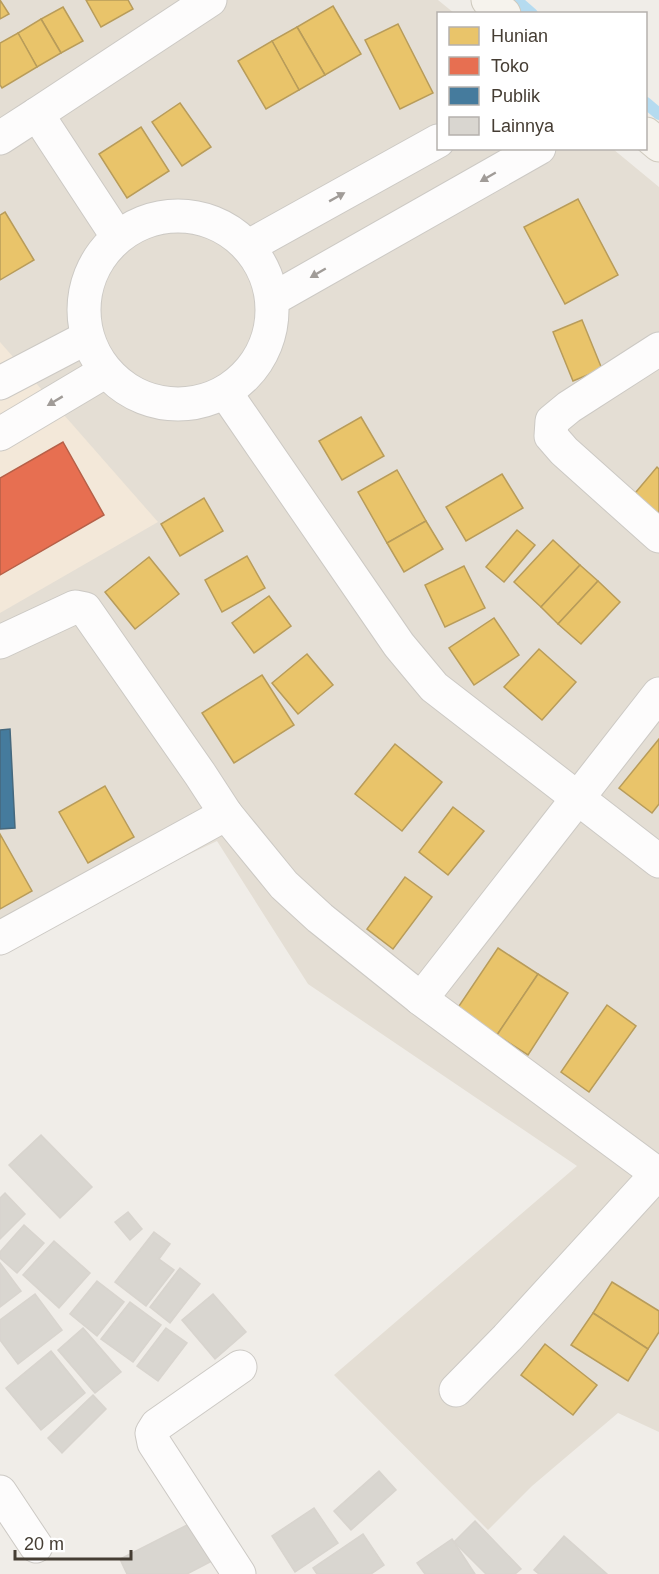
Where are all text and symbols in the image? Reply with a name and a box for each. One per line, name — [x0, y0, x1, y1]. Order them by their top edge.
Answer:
legend — [437, 12, 647, 150]
text: Hunian — [491, 26, 548, 46]
text: Toko — [491, 56, 529, 76]
text: Publik — [491, 86, 541, 106]
text: Lainnya — [491, 116, 555, 136]
one-way arrow — [480, 172, 496, 183]
one-way arrow — [329, 192, 346, 202]
one-way arrow — [310, 268, 326, 279]
one-way arrow — [46, 396, 63, 406]
scale bar — [15, 1523, 130, 1561]
text: 20 m — [24, 1534, 64, 1554]

